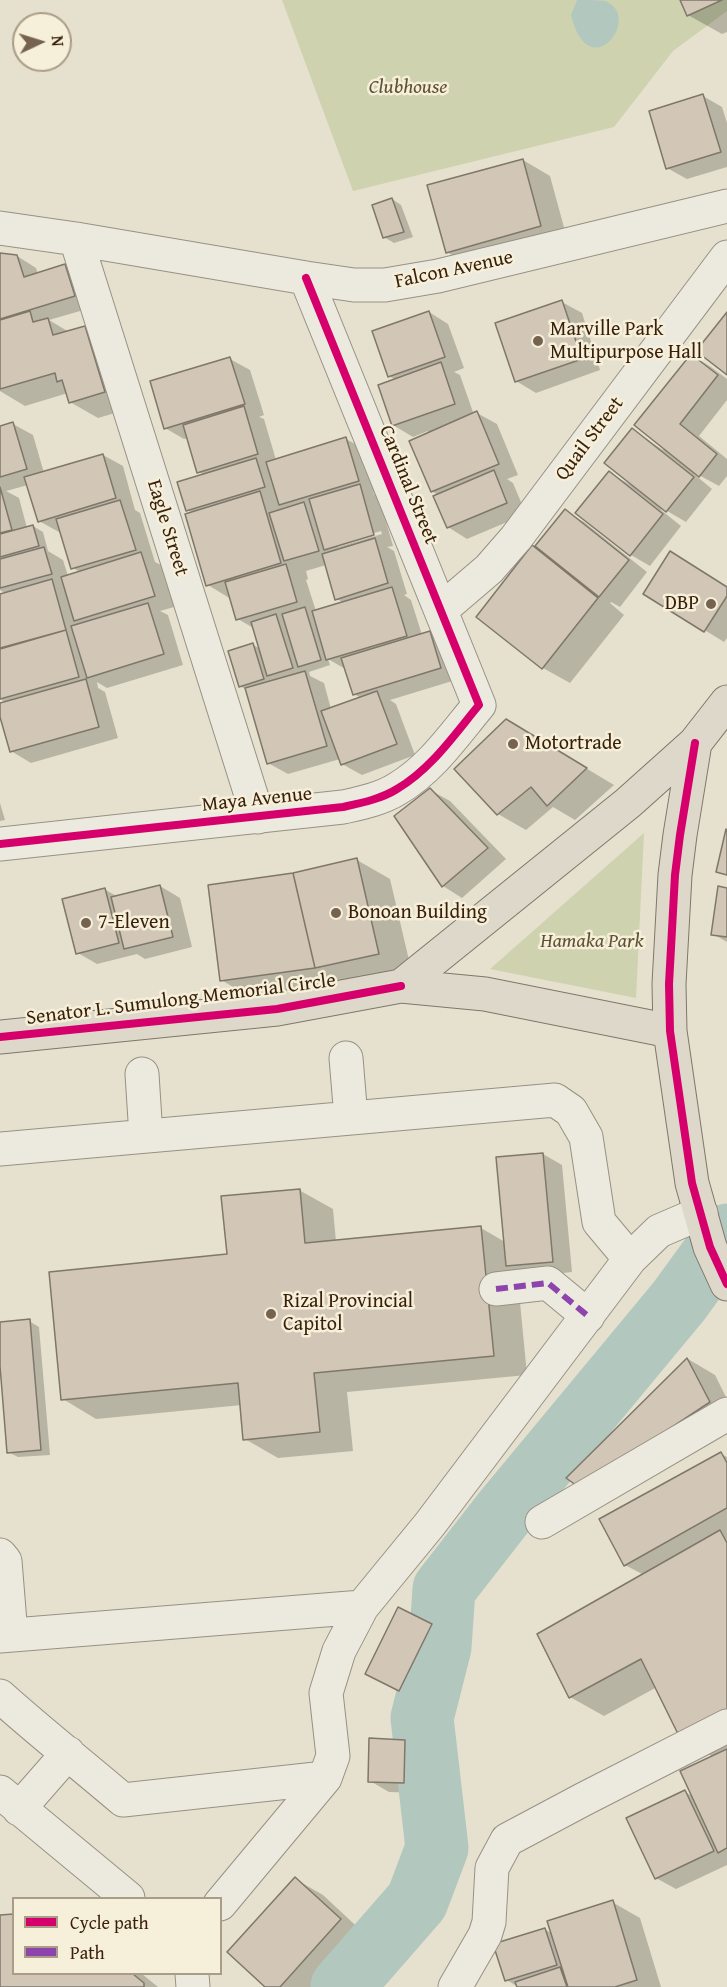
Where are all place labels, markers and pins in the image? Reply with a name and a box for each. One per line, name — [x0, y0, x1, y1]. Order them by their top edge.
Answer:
place label: Marville Park Multipurpose Hall — [550, 318, 702, 365]
marker: Marville Park Multipurpose Hall — [531, 334, 545, 348]
place label: DBP — [665, 592, 699, 616]
marker: DBP — [704, 597, 718, 611]
place label: Motortrade — [525, 732, 622, 756]
marker: Motortrade — [506, 737, 520, 751]
place label: Bonoan Building — [348, 901, 487, 925]
marker: Bonoan Building — [329, 906, 343, 920]
place label: 7-Eleven — [98, 911, 170, 935]
marker: 7-Eleven — [79, 916, 93, 930]
place label: Rizal Provincial Capitol — [283, 1290, 413, 1337]
marker: Rizal Provincial Capitol — [264, 1307, 278, 1321]

